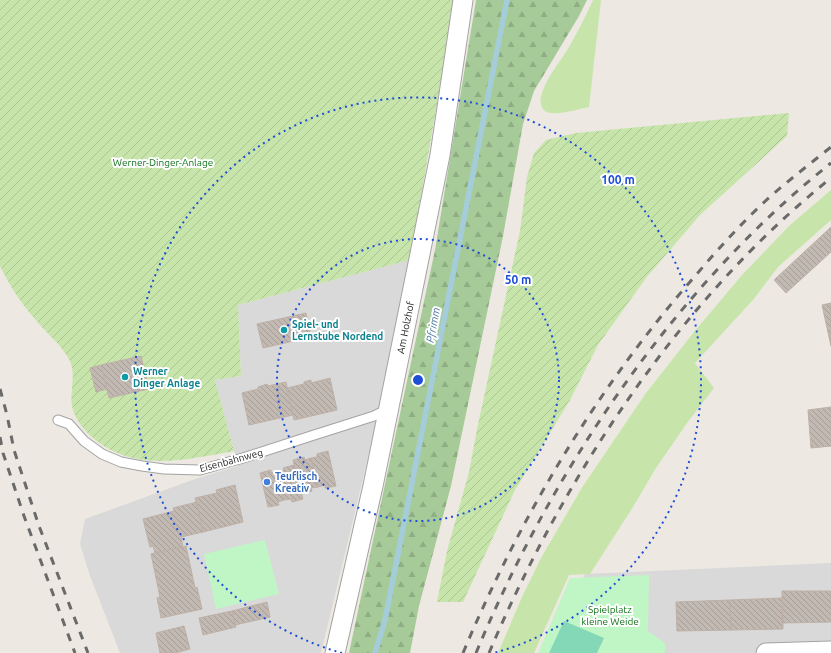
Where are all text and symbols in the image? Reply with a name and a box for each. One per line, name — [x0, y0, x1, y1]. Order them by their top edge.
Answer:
park label: Werner-Dinger-Anlage — [113, 157, 213, 168]
text: 100 m — [601, 173, 635, 186]
text: 50 m — [505, 273, 531, 286]
street label: Am Holzhof — [395, 300, 416, 355]
water label: Pfrimm — [424, 306, 442, 344]
place label: Spiel- und Lernstube Nordend — [292, 319, 383, 342]
marker: Spiel- und Lernstube Nordend — [279, 325, 289, 335]
place label: Werner Dinger Anlage — [133, 366, 200, 389]
marker: Werner Dinger Anlage — [120, 372, 130, 382]
centre of rings — [411, 373, 425, 387]
street label: Eisenbahnweg — [198, 447, 264, 474]
place label: Teuflisch Kreativ — [275, 470, 317, 494]
marker: Teuflisch Kreativ — [262, 477, 272, 487]
park label: Spielplatz kleine Weide — [581, 604, 639, 627]

